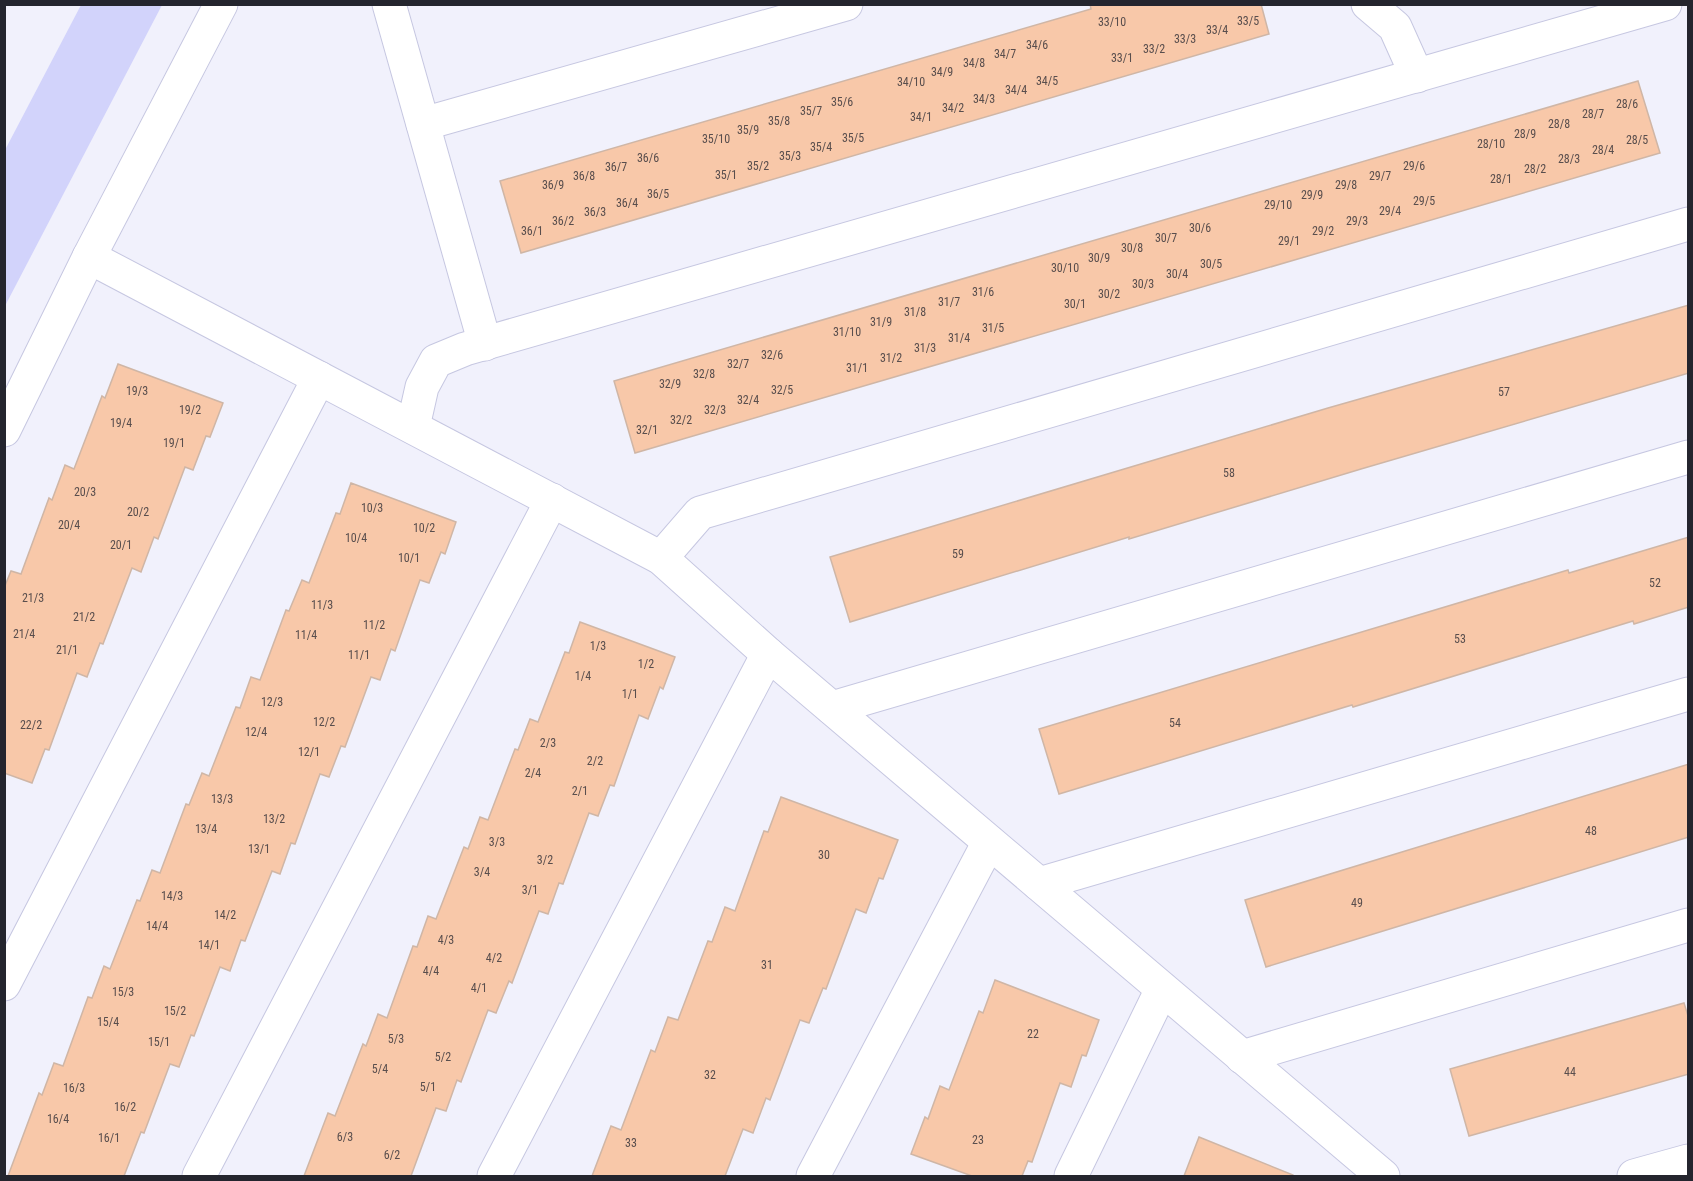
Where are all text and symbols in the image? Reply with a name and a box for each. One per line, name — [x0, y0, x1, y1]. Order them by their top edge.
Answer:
house number: 33/5 — [1237, 14, 1259, 28]
house number: 33/10 — [1098, 15, 1126, 29]
house number: 33/4 — [1206, 23, 1228, 37]
house number: 33/3 — [1174, 32, 1196, 46]
house number: 34/6 — [1026, 38, 1048, 52]
house number: 33/2 — [1143, 42, 1165, 56]
house number: 34/7 — [994, 47, 1016, 61]
house number: 33/1 — [1111, 51, 1133, 65]
house number: 34/8 — [963, 56, 985, 70]
house number: 34/9 — [931, 65, 953, 79]
house number: 34/5 — [1036, 74, 1058, 88]
house number: 34/10 — [897, 75, 925, 89]
house number: 34/4 — [1005, 83, 1027, 97]
house number: 34/3 — [973, 92, 995, 106]
house number: 35/6 — [831, 95, 853, 109]
house number: 28/6 — [1616, 97, 1638, 111]
house number: 34/2 — [942, 101, 964, 115]
house number: 35/7 — [800, 104, 822, 118]
house number: 28/7 — [1582, 107, 1604, 121]
house number: 34/1 — [910, 110, 932, 124]
house number: 35/8 — [768, 114, 790, 128]
house number: 28/8 — [1548, 117, 1570, 131]
house number: 35/9 — [737, 123, 759, 137]
house number: 28/9 — [1514, 127, 1536, 141]
house number: 35/5 — [842, 131, 864, 145]
house number: 35/10 — [702, 132, 730, 146]
house number: 28/5 — [1626, 133, 1648, 147]
house number: 28/10 — [1477, 137, 1505, 151]
house number: 35/4 — [810, 140, 832, 154]
house number: 28/4 — [1592, 143, 1614, 157]
house number: 35/3 — [779, 149, 801, 163]
house number: 36/6 — [637, 151, 659, 165]
house number: 28/3 — [1558, 152, 1580, 166]
house number: 35/2 — [747, 159, 769, 173]
house number: 29/6 — [1403, 159, 1425, 173]
house number: 36/7 — [605, 160, 627, 174]
house number: 28/2 — [1524, 162, 1546, 176]
house number: 35/1 — [715, 168, 737, 182]
house number: 36/8 — [573, 169, 595, 183]
house number: 29/7 — [1369, 169, 1391, 183]
house number: 28/1 — [1490, 172, 1512, 186]
house number: 36/9 — [542, 178, 564, 192]
house number: 29/8 — [1335, 178, 1357, 192]
house number: 36/5 — [647, 187, 669, 201]
house number: 29/9 — [1301, 188, 1323, 202]
house number: 29/5 — [1413, 194, 1435, 208]
house number: 36/4 — [616, 196, 638, 210]
house number: 29/10 — [1264, 198, 1292, 212]
house number: 29/4 — [1379, 204, 1401, 218]
house number: 36/3 — [584, 205, 606, 219]
house number: 36/2 — [552, 214, 574, 228]
house number: 29/3 — [1346, 214, 1368, 228]
house number: 30/6 — [1189, 221, 1211, 235]
house number: 36/1 — [521, 224, 543, 238]
house number: 29/2 — [1312, 224, 1334, 238]
house number: 30/7 — [1155, 231, 1177, 245]
house number: 29/1 — [1278, 234, 1300, 248]
house number: 30/8 — [1121, 241, 1143, 255]
house number: 30/9 — [1088, 251, 1110, 265]
house number: 30/5 — [1200, 257, 1222, 271]
house number: 30/10 — [1051, 261, 1079, 275]
house number: 30/4 — [1166, 267, 1188, 281]
house number: 30/3 — [1132, 277, 1154, 291]
house number: 31/6 — [972, 285, 994, 299]
house number: 30/2 — [1098, 287, 1120, 301]
house number: 31/7 — [938, 295, 960, 309]
house number: 30/1 — [1064, 297, 1086, 311]
house number: 31/8 — [904, 305, 926, 319]
house number: 31/9 — [870, 315, 892, 329]
house number: 31/5 — [982, 321, 1004, 335]
house number: 31/10 — [833, 325, 861, 339]
house number: 31/4 — [948, 331, 970, 345]
house number: 31/3 — [914, 341, 936, 355]
house number: 32/6 — [761, 348, 783, 362]
house number: 31/2 — [880, 351, 902, 365]
house number: 32/7 — [727, 357, 749, 371]
house number: 31/1 — [846, 361, 868, 375]
house number: 32/8 — [693, 367, 715, 381]
house number: 32/9 — [659, 377, 681, 391]
house number: 32/5 — [771, 383, 793, 397]
house number: 19/3 — [126, 384, 148, 398]
house number: 57 — [1498, 385, 1510, 399]
house number: 32/4 — [737, 393, 759, 407]
house number: 19/2 — [179, 403, 201, 417]
house number: 32/3 — [704, 403, 726, 417]
house number: 32/2 — [670, 413, 692, 427]
house number: 19/4 — [110, 416, 132, 430]
house number: 32/1 — [636, 423, 658, 437]
house number: 19/1 — [163, 436, 185, 450]
house number: 58 — [1223, 466, 1235, 480]
house number: 20/3 — [74, 485, 96, 499]
house number: 10/3 — [361, 501, 383, 515]
house number: 20/2 — [127, 505, 149, 519]
house number: 20/4 — [58, 518, 80, 532]
house number: 10/2 — [413, 521, 435, 535]
house number: 10/4 — [345, 531, 367, 545]
house number: 20/1 — [110, 538, 132, 552]
house number: 59 — [952, 547, 964, 561]
house number: 10/1 — [398, 551, 420, 565]
house number: 52 — [1649, 576, 1661, 590]
house number: 21/3 — [22, 591, 44, 605]
house number: 11/3 — [311, 598, 333, 612]
house number: 21/2 — [73, 610, 95, 624]
house number: 11/2 — [363, 618, 385, 632]
house number: 21/4 — [13, 627, 35, 641]
house number: 11/4 — [295, 628, 317, 642]
house number: 53 — [1454, 632, 1466, 646]
house number: 1/3 — [590, 639, 606, 653]
house number: 21/1 — [56, 643, 78, 657]
house number: 11/1 — [348, 648, 370, 662]
house number: 1/2 — [638, 657, 654, 671]
house number: 1/4 — [575, 669, 591, 683]
house number: 1/1 — [622, 687, 638, 701]
house number: 12/3 — [261, 695, 283, 709]
house number: 12/2 — [313, 715, 335, 729]
house number: 54 — [1169, 716, 1181, 730]
house number: 22/2 — [20, 718, 42, 732]
house number: 12/4 — [245, 725, 267, 739]
house number: 2/3 — [540, 736, 556, 750]
house number: 12/1 — [298, 745, 320, 759]
house number: 2/2 — [587, 754, 603, 768]
house number: 2/4 — [525, 766, 541, 780]
house number: 2/1 — [572, 784, 588, 798]
house number: 13/3 — [211, 792, 233, 806]
house number: 13/2 — [263, 812, 285, 826]
house number: 13/4 — [195, 822, 217, 836]
house number: 48 — [1585, 824, 1597, 838]
house number: 3/3 — [489, 835, 505, 849]
house number: 13/1 — [248, 842, 270, 856]
house number: 30 — [818, 848, 830, 862]
house number: 3/2 — [537, 853, 553, 867]
house number: 3/4 — [474, 865, 490, 879]
house number: 3/1 — [522, 883, 538, 897]
house number: 14/3 — [161, 889, 183, 903]
house number: 49 — [1351, 896, 1363, 910]
house number: 14/2 — [214, 908, 236, 922]
house number: 14/4 — [146, 919, 168, 933]
house number: 4/3 — [438, 933, 454, 947]
house number: 14/1 — [198, 938, 220, 952]
house number: 4/2 — [486, 951, 502, 965]
house number: 31 — [761, 958, 773, 972]
house number: 4/4 — [423, 964, 439, 978]
house number: 4/1 — [471, 981, 487, 995]
house number: 15/3 — [112, 985, 134, 999]
house number: 15/2 — [164, 1004, 186, 1018]
house number: 15/4 — [97, 1015, 119, 1029]
house number: 22 — [1027, 1027, 1039, 1041]
house number: 5/3 — [388, 1032, 404, 1046]
house number: 15/1 — [148, 1035, 170, 1049]
house number: 5/2 — [435, 1050, 451, 1064]
house number: 5/4 — [372, 1062, 388, 1076]
house number: 44 — [1564, 1065, 1576, 1079]
house number: 32 — [704, 1068, 716, 1082]
house number: 5/1 — [420, 1080, 436, 1094]
house number: 16/3 — [63, 1081, 85, 1095]
house number: 16/2 — [114, 1100, 136, 1114]
house number: 16/4 — [47, 1112, 69, 1126]
house number: 6/3 — [337, 1130, 353, 1144]
house number: 16/1 — [98, 1131, 120, 1145]
house number: 23 — [972, 1133, 984, 1147]
house number: 33 — [625, 1136, 637, 1150]
house number: 6/2 — [384, 1148, 400, 1162]

